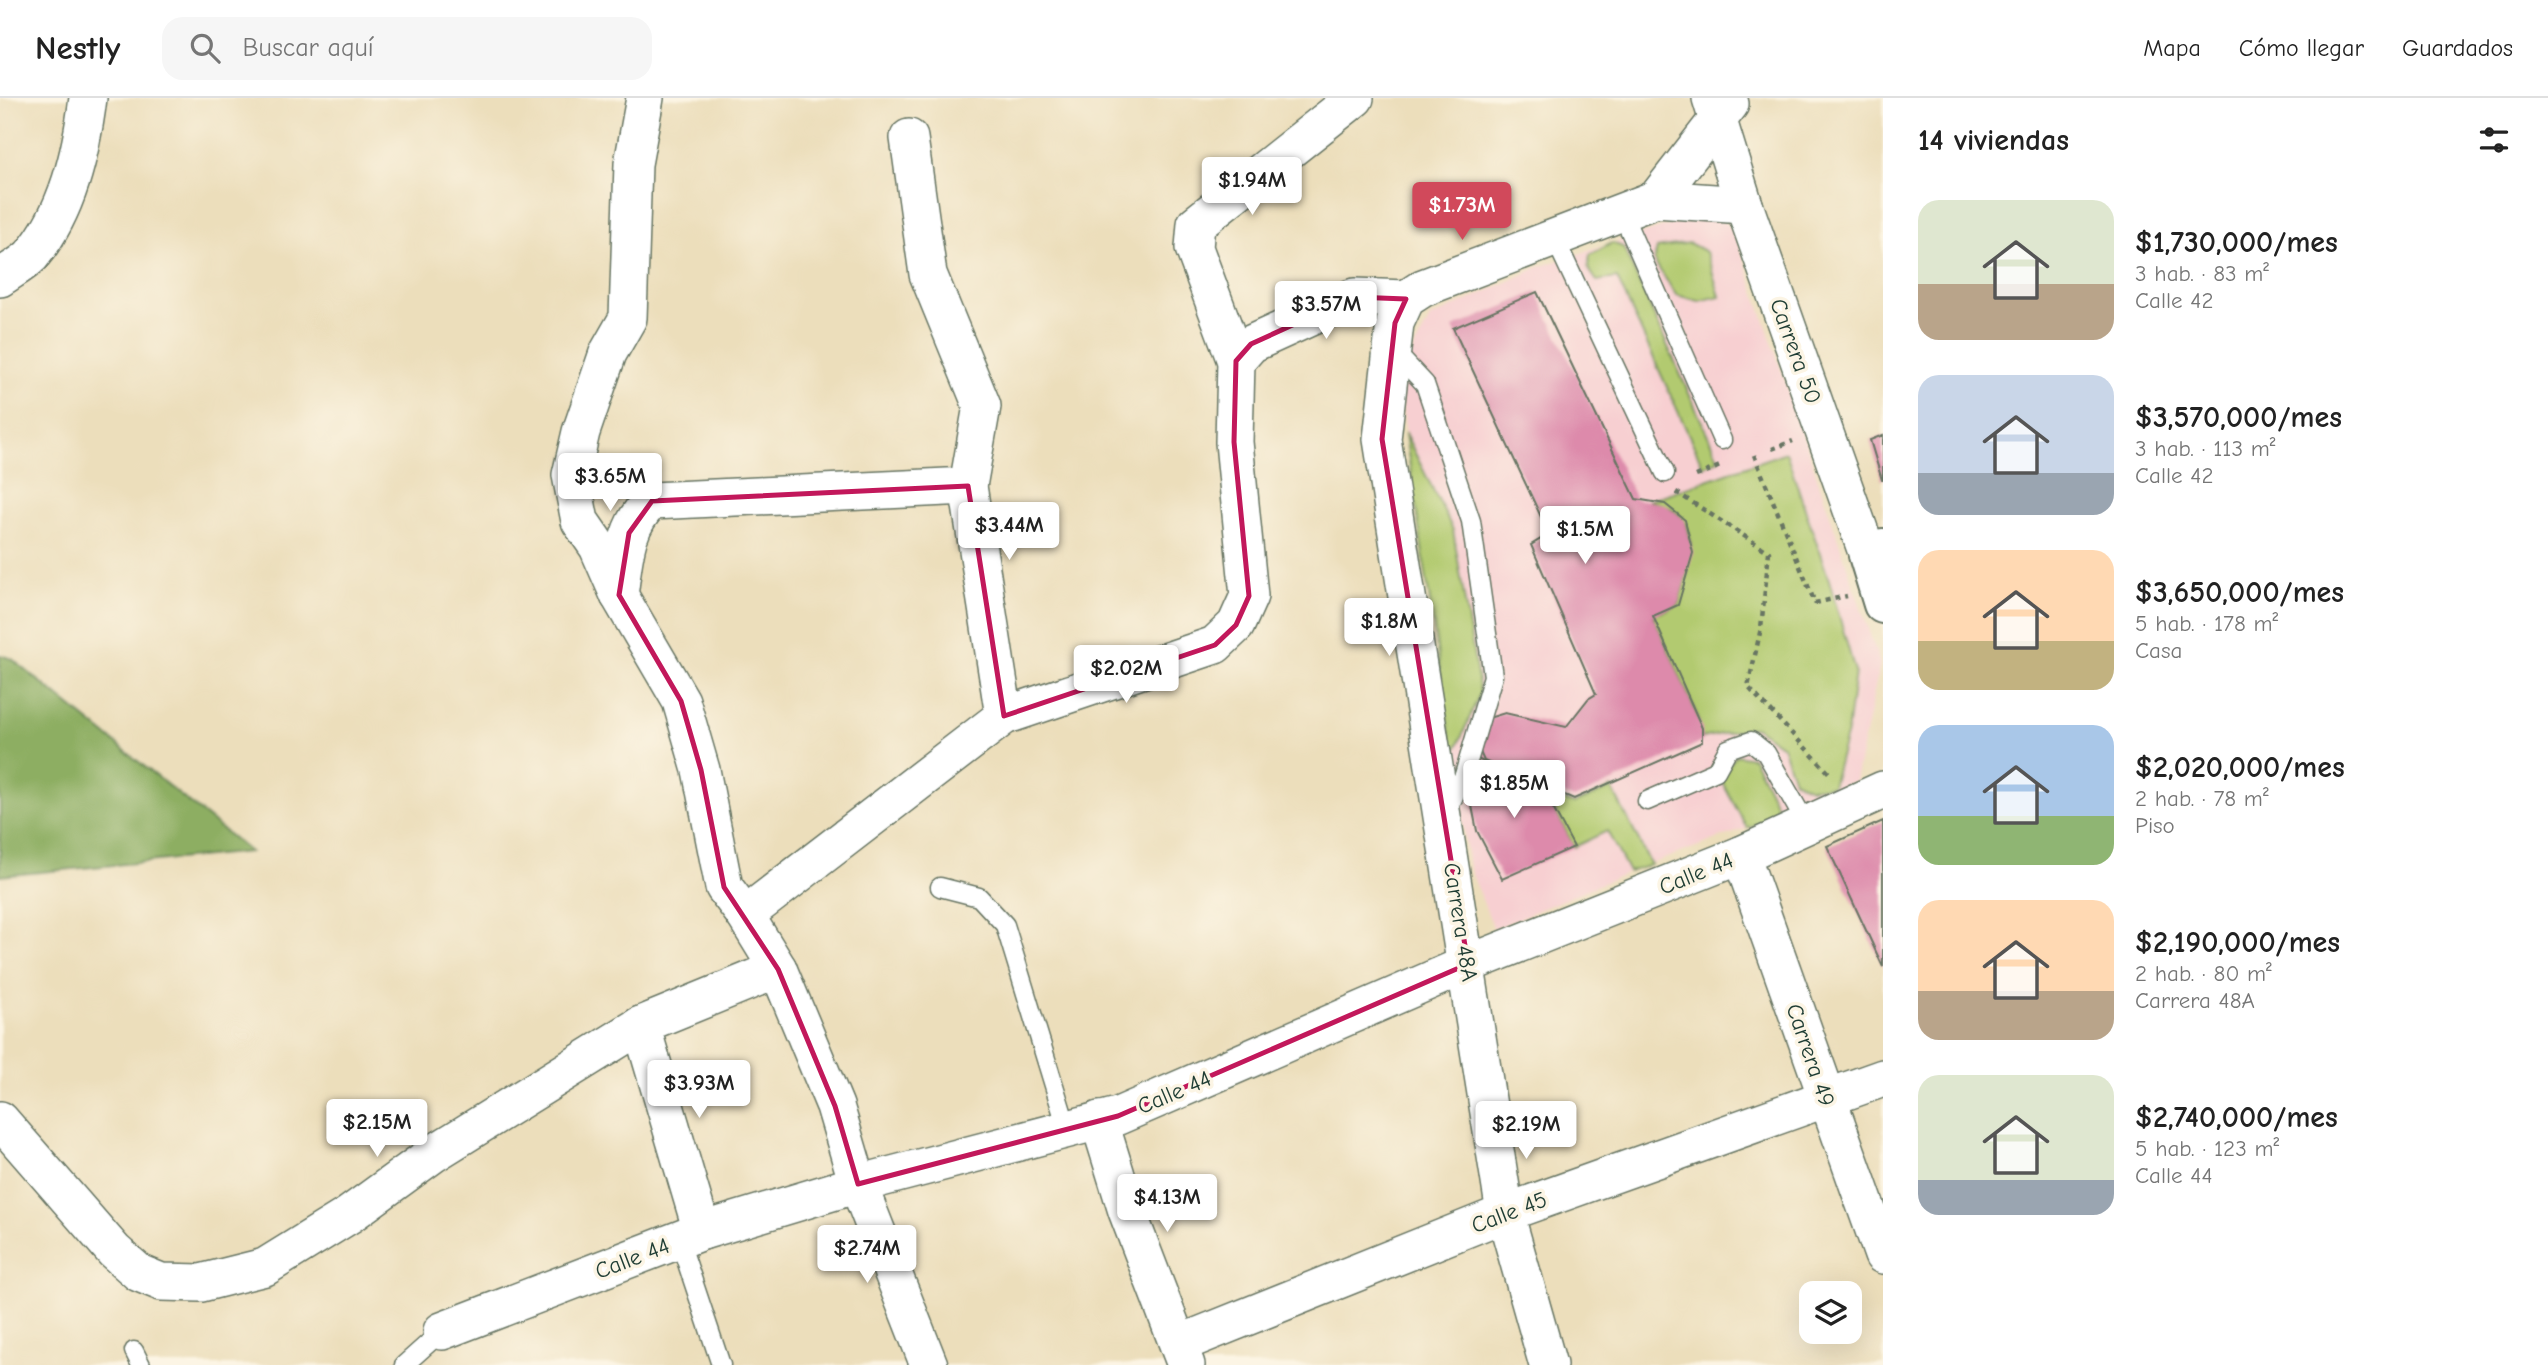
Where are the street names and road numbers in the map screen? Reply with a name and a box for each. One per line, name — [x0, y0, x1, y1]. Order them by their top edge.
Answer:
street label: Carrera 50 — [1764, 295, 1827, 408]
street label: Calle 44 — [1655, 846, 1737, 901]
street label: Carrera 48A — [1438, 861, 1483, 983]
street label: Carrera 49 — [1780, 1000, 1841, 1110]
street label: Calle 44 — [1133, 1065, 1215, 1120]
street label: Calle 45 — [1468, 1186, 1551, 1239]
street label: Calle 44 — [591, 1232, 673, 1285]

